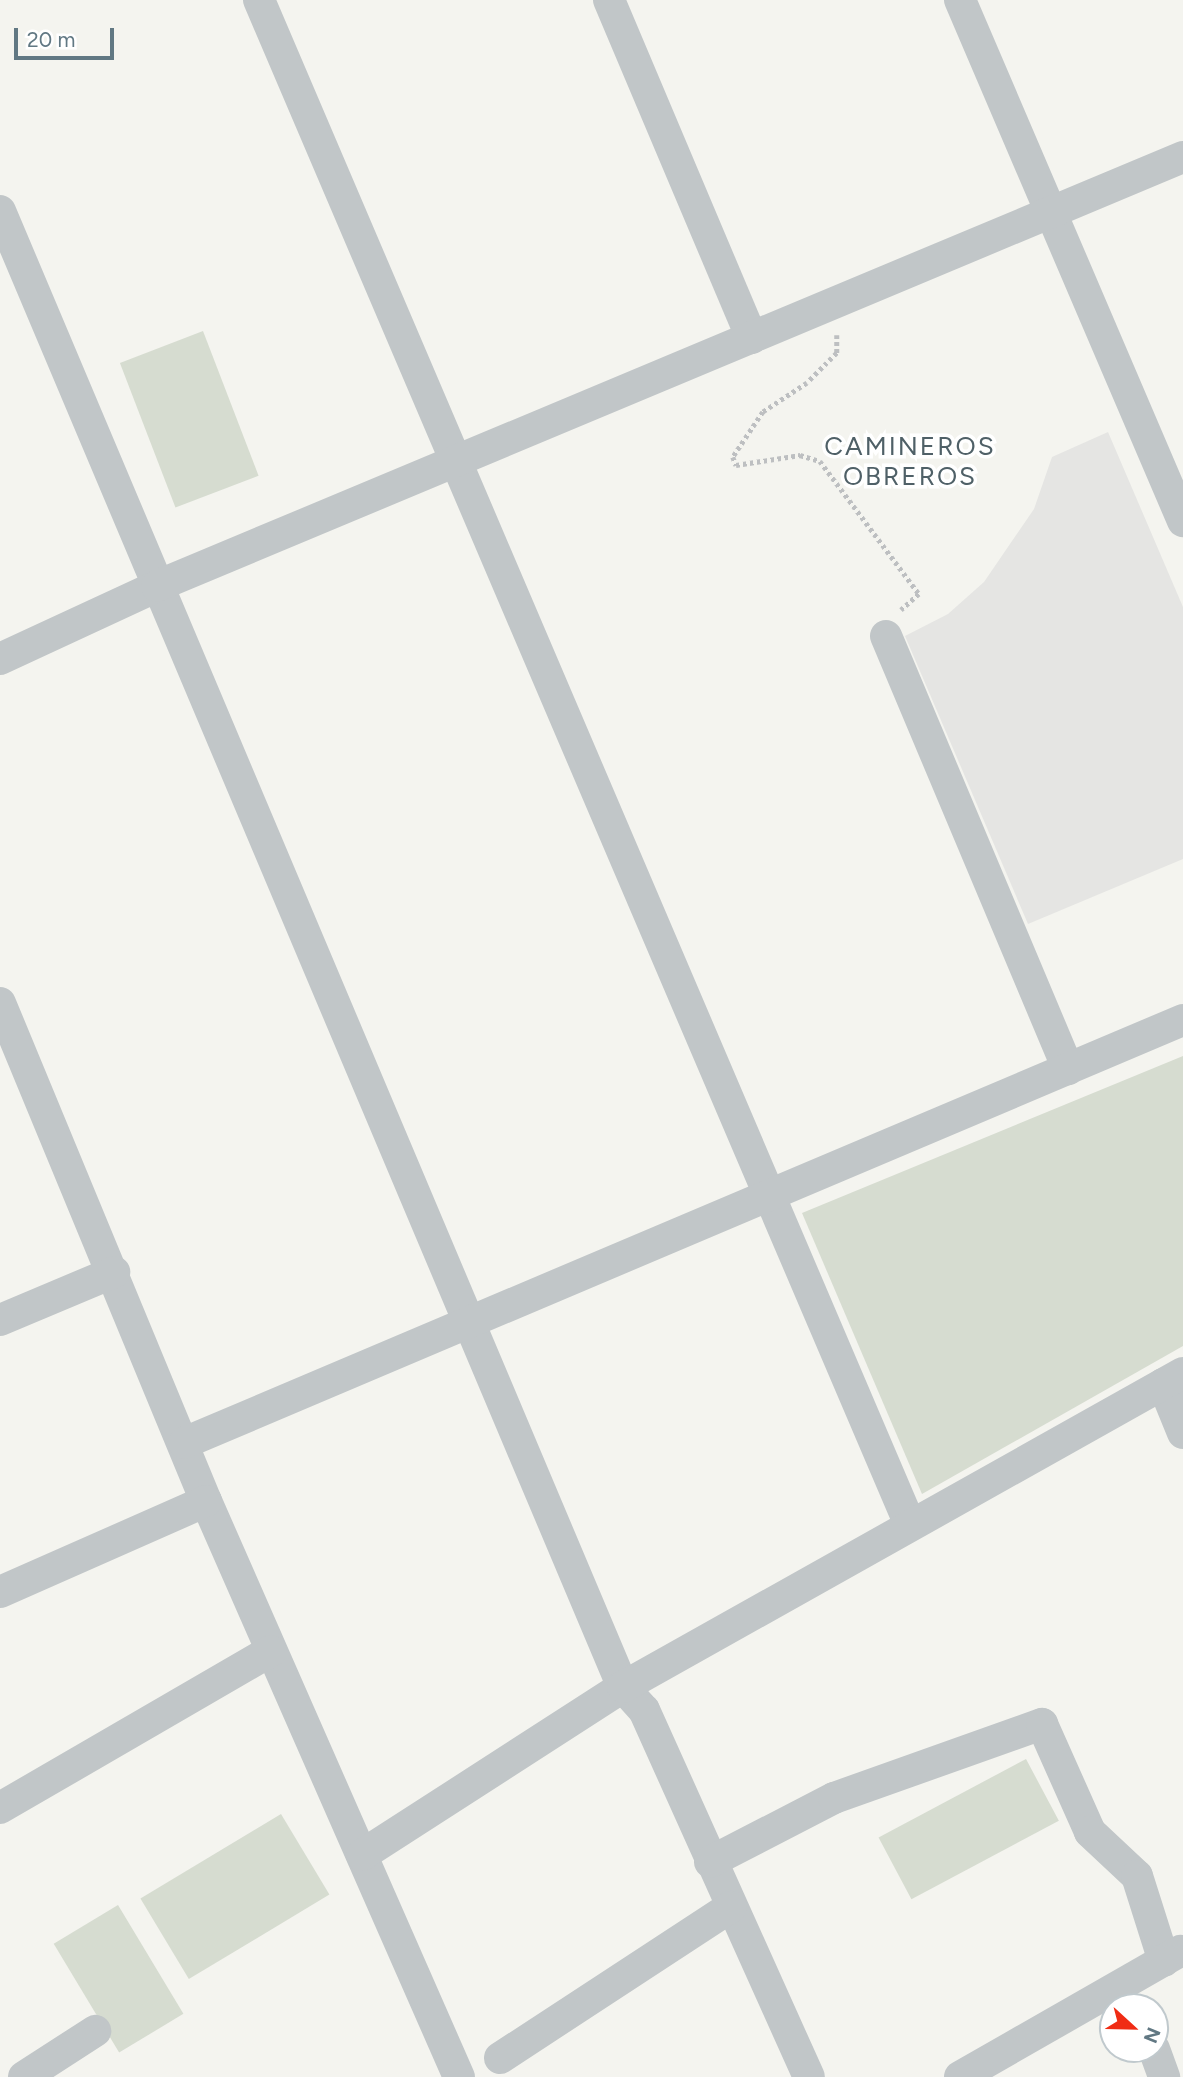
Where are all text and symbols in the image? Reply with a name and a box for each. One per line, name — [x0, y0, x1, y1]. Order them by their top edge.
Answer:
scale bar — [18, 14, 117, 58]
text: 20 m — [27, 27, 75, 52]
district label: CAMINEROS OBREROS — [825, 431, 995, 492]
north arrow — [1099, 1993, 1169, 2063]
text: N — [1139, 2024, 1165, 2046]

